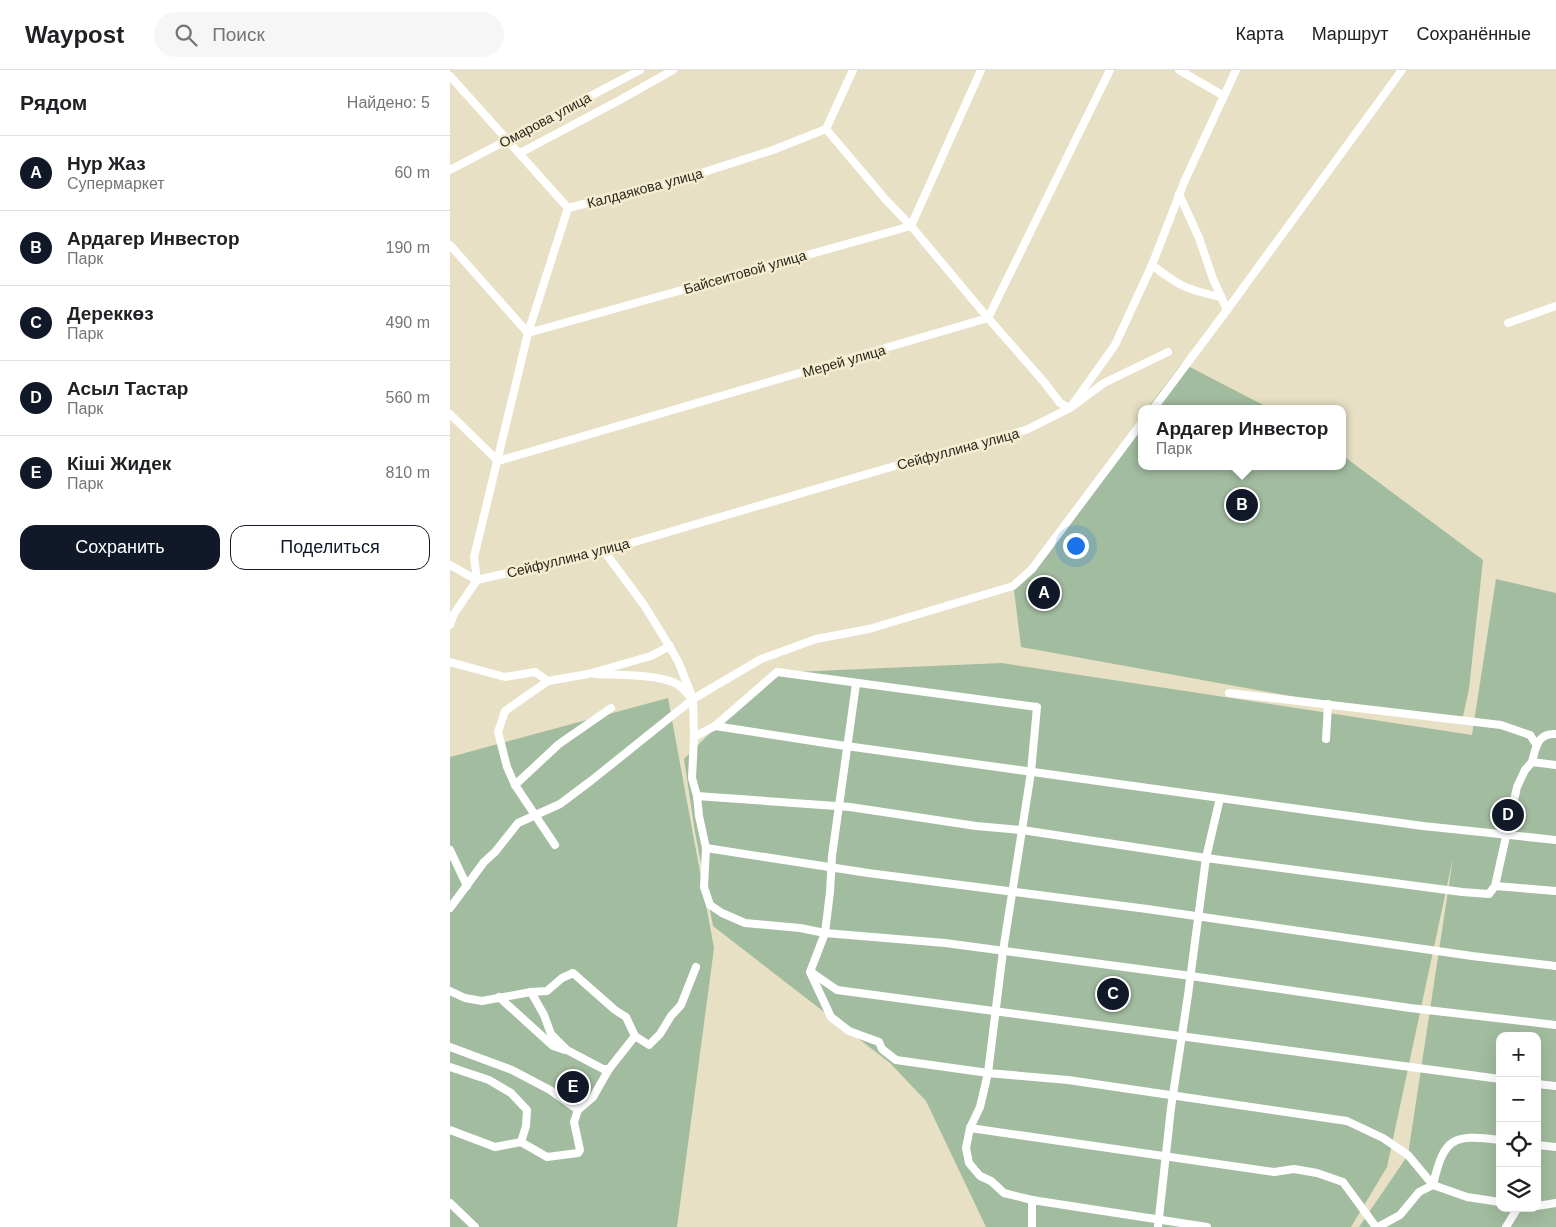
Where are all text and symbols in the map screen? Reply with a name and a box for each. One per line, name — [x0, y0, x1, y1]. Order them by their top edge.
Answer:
search box — [154, 12, 504, 57]
text: Waypost — [25, 21, 124, 48]
icon: search — [172, 21, 200, 49]
text: Поиск — [212, 24, 265, 45]
text: Карта — [1236, 24, 1284, 44]
text: Маршрут — [1312, 24, 1388, 44]
text: Сохранённые — [1416, 24, 1531, 44]
street label: Омарова улица — [497, 89, 594, 151]
text: Рядом — [20, 91, 87, 114]
text: Найдено: 5 — [347, 94, 430, 111]
text: Нур Жаз — [67, 153, 146, 174]
text: A — [30, 164, 42, 181]
text: 60 m — [394, 164, 430, 181]
street label: Калдаякова улица — [585, 165, 705, 211]
text: Супермаркет — [67, 175, 165, 192]
text: Ардагер Инвестор — [67, 228, 240, 249]
text: B — [30, 239, 42, 256]
text: 190 m — [386, 239, 430, 256]
street label: Байсеитовой улица — [682, 247, 808, 297]
text: Парк — [67, 250, 103, 267]
text: Дереккөз — [67, 303, 154, 324]
text: C — [30, 314, 42, 331]
text: 490 m — [386, 314, 430, 331]
text: Парк — [67, 325, 103, 342]
street label: Мерей улица — [801, 341, 887, 380]
text: Асыл Тастар — [67, 378, 188, 399]
text: D — [30, 389, 42, 406]
text: 560 m — [386, 389, 430, 406]
text: Парк — [67, 400, 103, 417]
popup — [1138, 405, 1346, 470]
text: Ардагер Инвестор — [1156, 418, 1328, 439]
street label: Сейфуллина улица — [895, 425, 1021, 473]
text: Парк — [1156, 440, 1192, 457]
text: Кіші Жидек — [67, 453, 171, 474]
text: E — [31, 464, 41, 481]
text: 810 m — [386, 464, 430, 481]
text: Парк — [67, 475, 103, 492]
pin: B — [1226, 486, 1258, 524]
button: Сохранить — [20, 525, 220, 570]
button: Поделиться — [230, 525, 430, 570]
your location — [1063, 533, 1089, 559]
street label: Сейфуллина улица — [505, 535, 631, 581]
pin: A — [1028, 574, 1060, 612]
pin: D — [1492, 796, 1524, 834]
pin: C — [1097, 975, 1129, 1013]
map controls — [1496, 1032, 1541, 1212]
button: + — [1496, 1032, 1541, 1077]
pin: E — [557, 1068, 589, 1106]
button: − — [1496, 1077, 1541, 1122]
button: locate — [1496, 1122, 1541, 1167]
button: layers — [1496, 1167, 1541, 1212]

